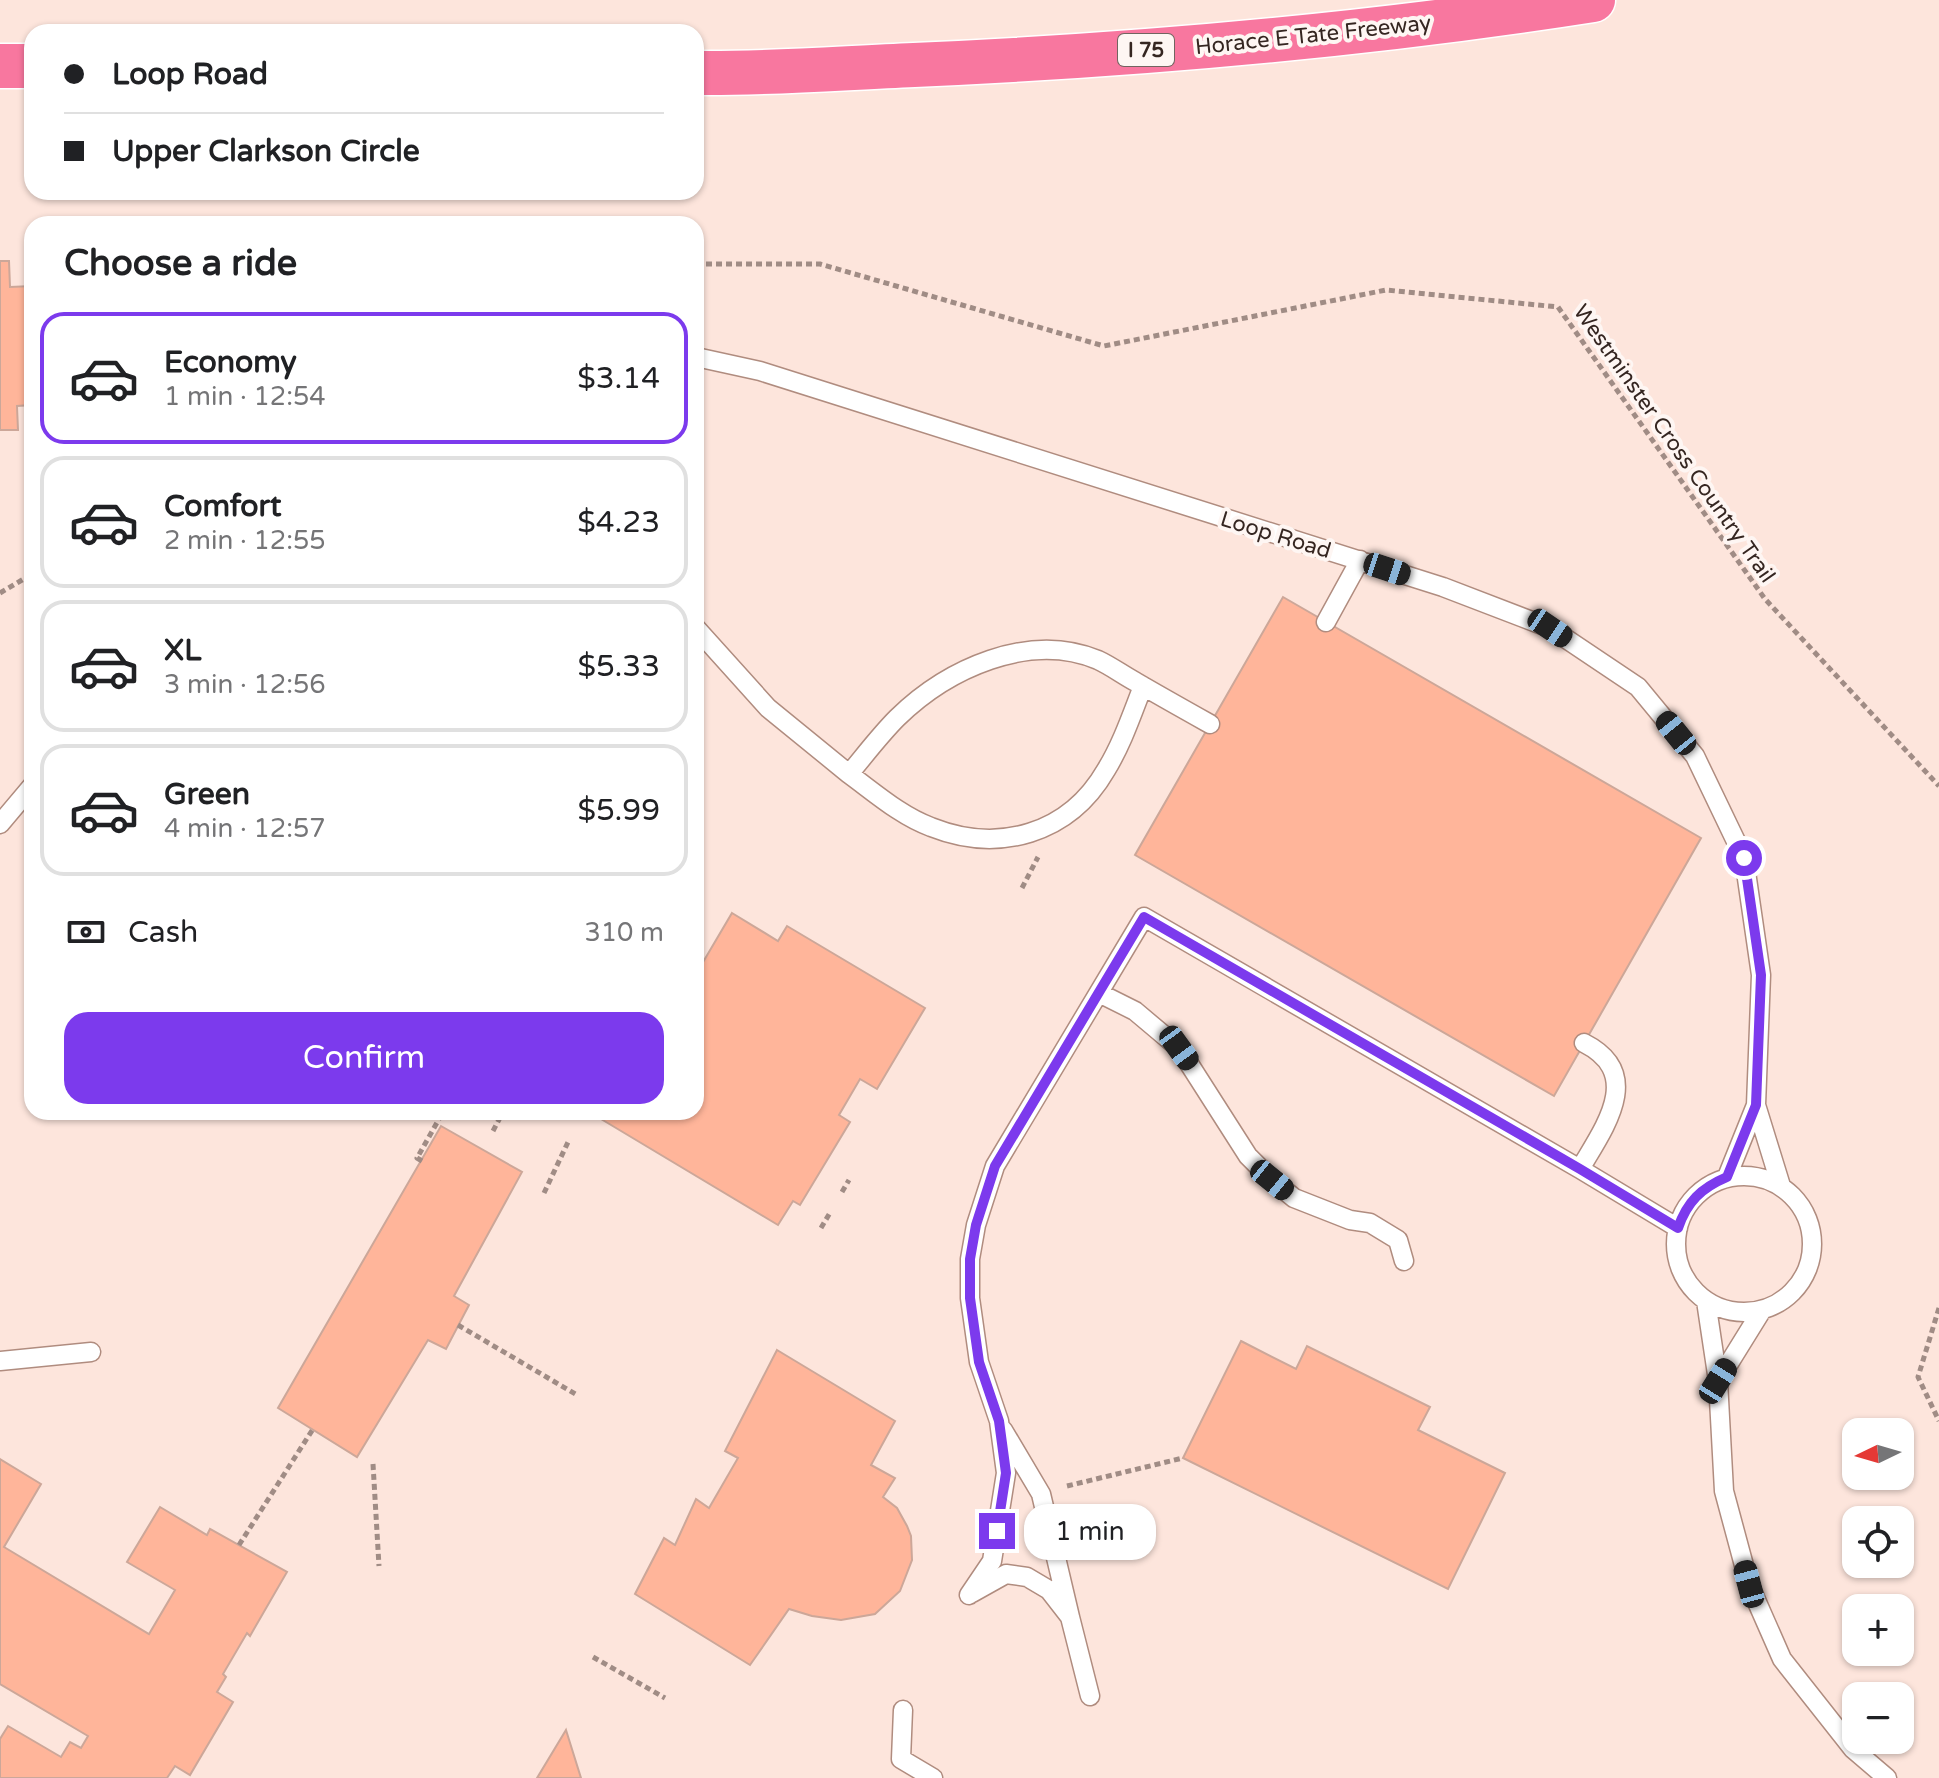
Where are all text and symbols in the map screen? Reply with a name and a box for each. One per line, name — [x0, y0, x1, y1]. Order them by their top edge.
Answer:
street label: Horace E Tate Freeway — [1194, 10, 1433, 60]
road number: I 75 — [1118, 34, 1174, 66]
text: Loop Road — [112, 56, 268, 93]
text: Upper Clarkson Circle — [112, 133, 420, 170]
text: Choose a ride — [64, 242, 297, 285]
street label: Westminster Cross Country Trail — [1568, 300, 1780, 588]
icon: car — [68, 342, 140, 414]
text: Economy — [164, 344, 297, 381]
text: $3.14 — [577, 360, 660, 397]
text: 1 min · 12:54 — [164, 381, 326, 412]
icon: car — [68, 486, 140, 558]
text: Comfort — [164, 488, 282, 525]
text: $4.23 — [577, 504, 660, 541]
street label: Loop Road — [1217, 506, 1334, 564]
text: 2 min · 12:55 — [164, 525, 326, 556]
car — [1360, 550, 1414, 588]
car — [1523, 605, 1577, 651]
icon: car — [68, 630, 140, 702]
text: XL — [164, 632, 201, 669]
text: $5.33 — [578, 648, 660, 685]
text: 3 min · 12:56 — [164, 669, 326, 700]
car — [1652, 707, 1700, 759]
icon: car — [68, 774, 140, 846]
text: Green — [164, 776, 250, 813]
text: $5.99 — [578, 792, 660, 829]
text: 4 min · 12:57 — [164, 813, 326, 844]
route start — [1726, 840, 1762, 876]
icon: cash — [64, 910, 108, 954]
text: Cash — [128, 914, 198, 951]
text: 310 m — [584, 917, 664, 948]
button: Confirm — [64, 1012, 664, 1104]
car — [1155, 1022, 1203, 1074]
car — [1246, 1156, 1298, 1204]
car — [1695, 1354, 1741, 1408]
north arrow — [1842, 1418, 1914, 1490]
map controls — [1842, 1418, 1914, 1754]
callout: 1 min — [1025, 1503, 1157, 1559]
button: locate — [1842, 1506, 1914, 1578]
route end — [979, 1513, 1015, 1549]
text: 1 min — [1055, 1516, 1125, 1547]
car — [1731, 1558, 1767, 1610]
button: + — [1842, 1594, 1914, 1666]
button: − — [1842, 1682, 1914, 1754]

